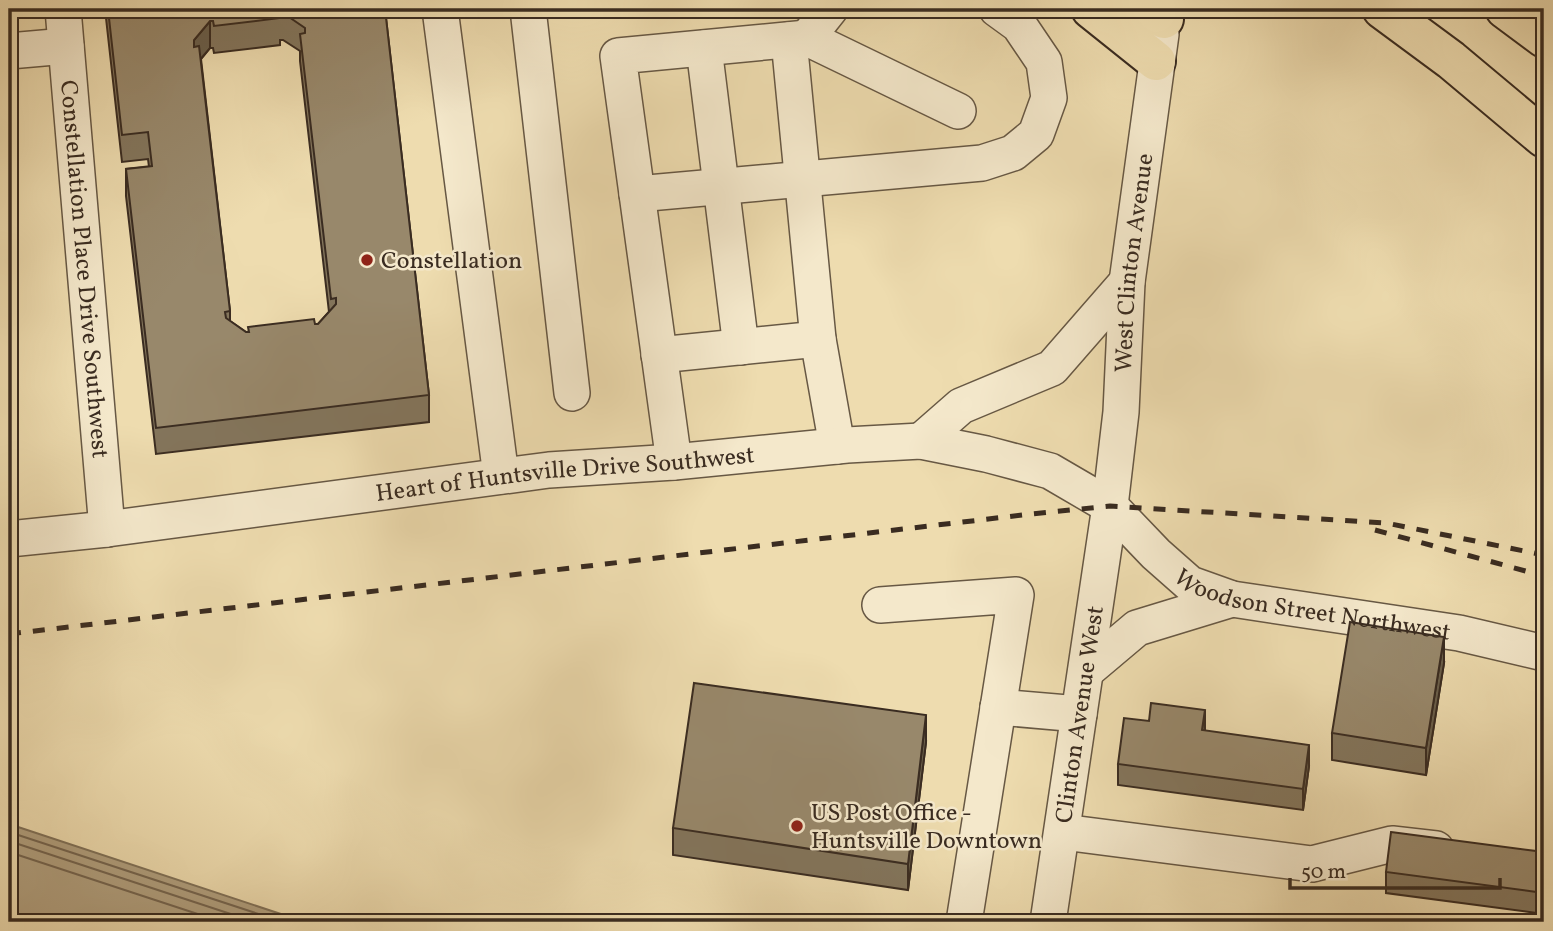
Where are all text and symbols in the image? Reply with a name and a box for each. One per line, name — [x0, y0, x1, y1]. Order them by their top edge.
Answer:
street label: Constellation Place Drive Southwest — [50, 79, 116, 460]
street label: West Clinton Avenue — [1108, 151, 1163, 373]
place label: Constellation — [381, 245, 522, 279]
marker: Constellation — [359, 252, 375, 268]
street label: Heart of Huntsville Drive Southwest — [374, 439, 756, 512]
street label: Woodson Street Northwest — [1165, 562, 1453, 651]
street label: Clinton Avenue West — [1048, 604, 1114, 826]
place label: US Post Office - Huntsville Downtown — [811, 797, 1042, 859]
marker: US Post Office - Huntsville Downtown — [789, 818, 805, 834]
scale bar — [1290, 847, 1500, 891]
text: 50 m — [1301, 858, 1346, 887]

